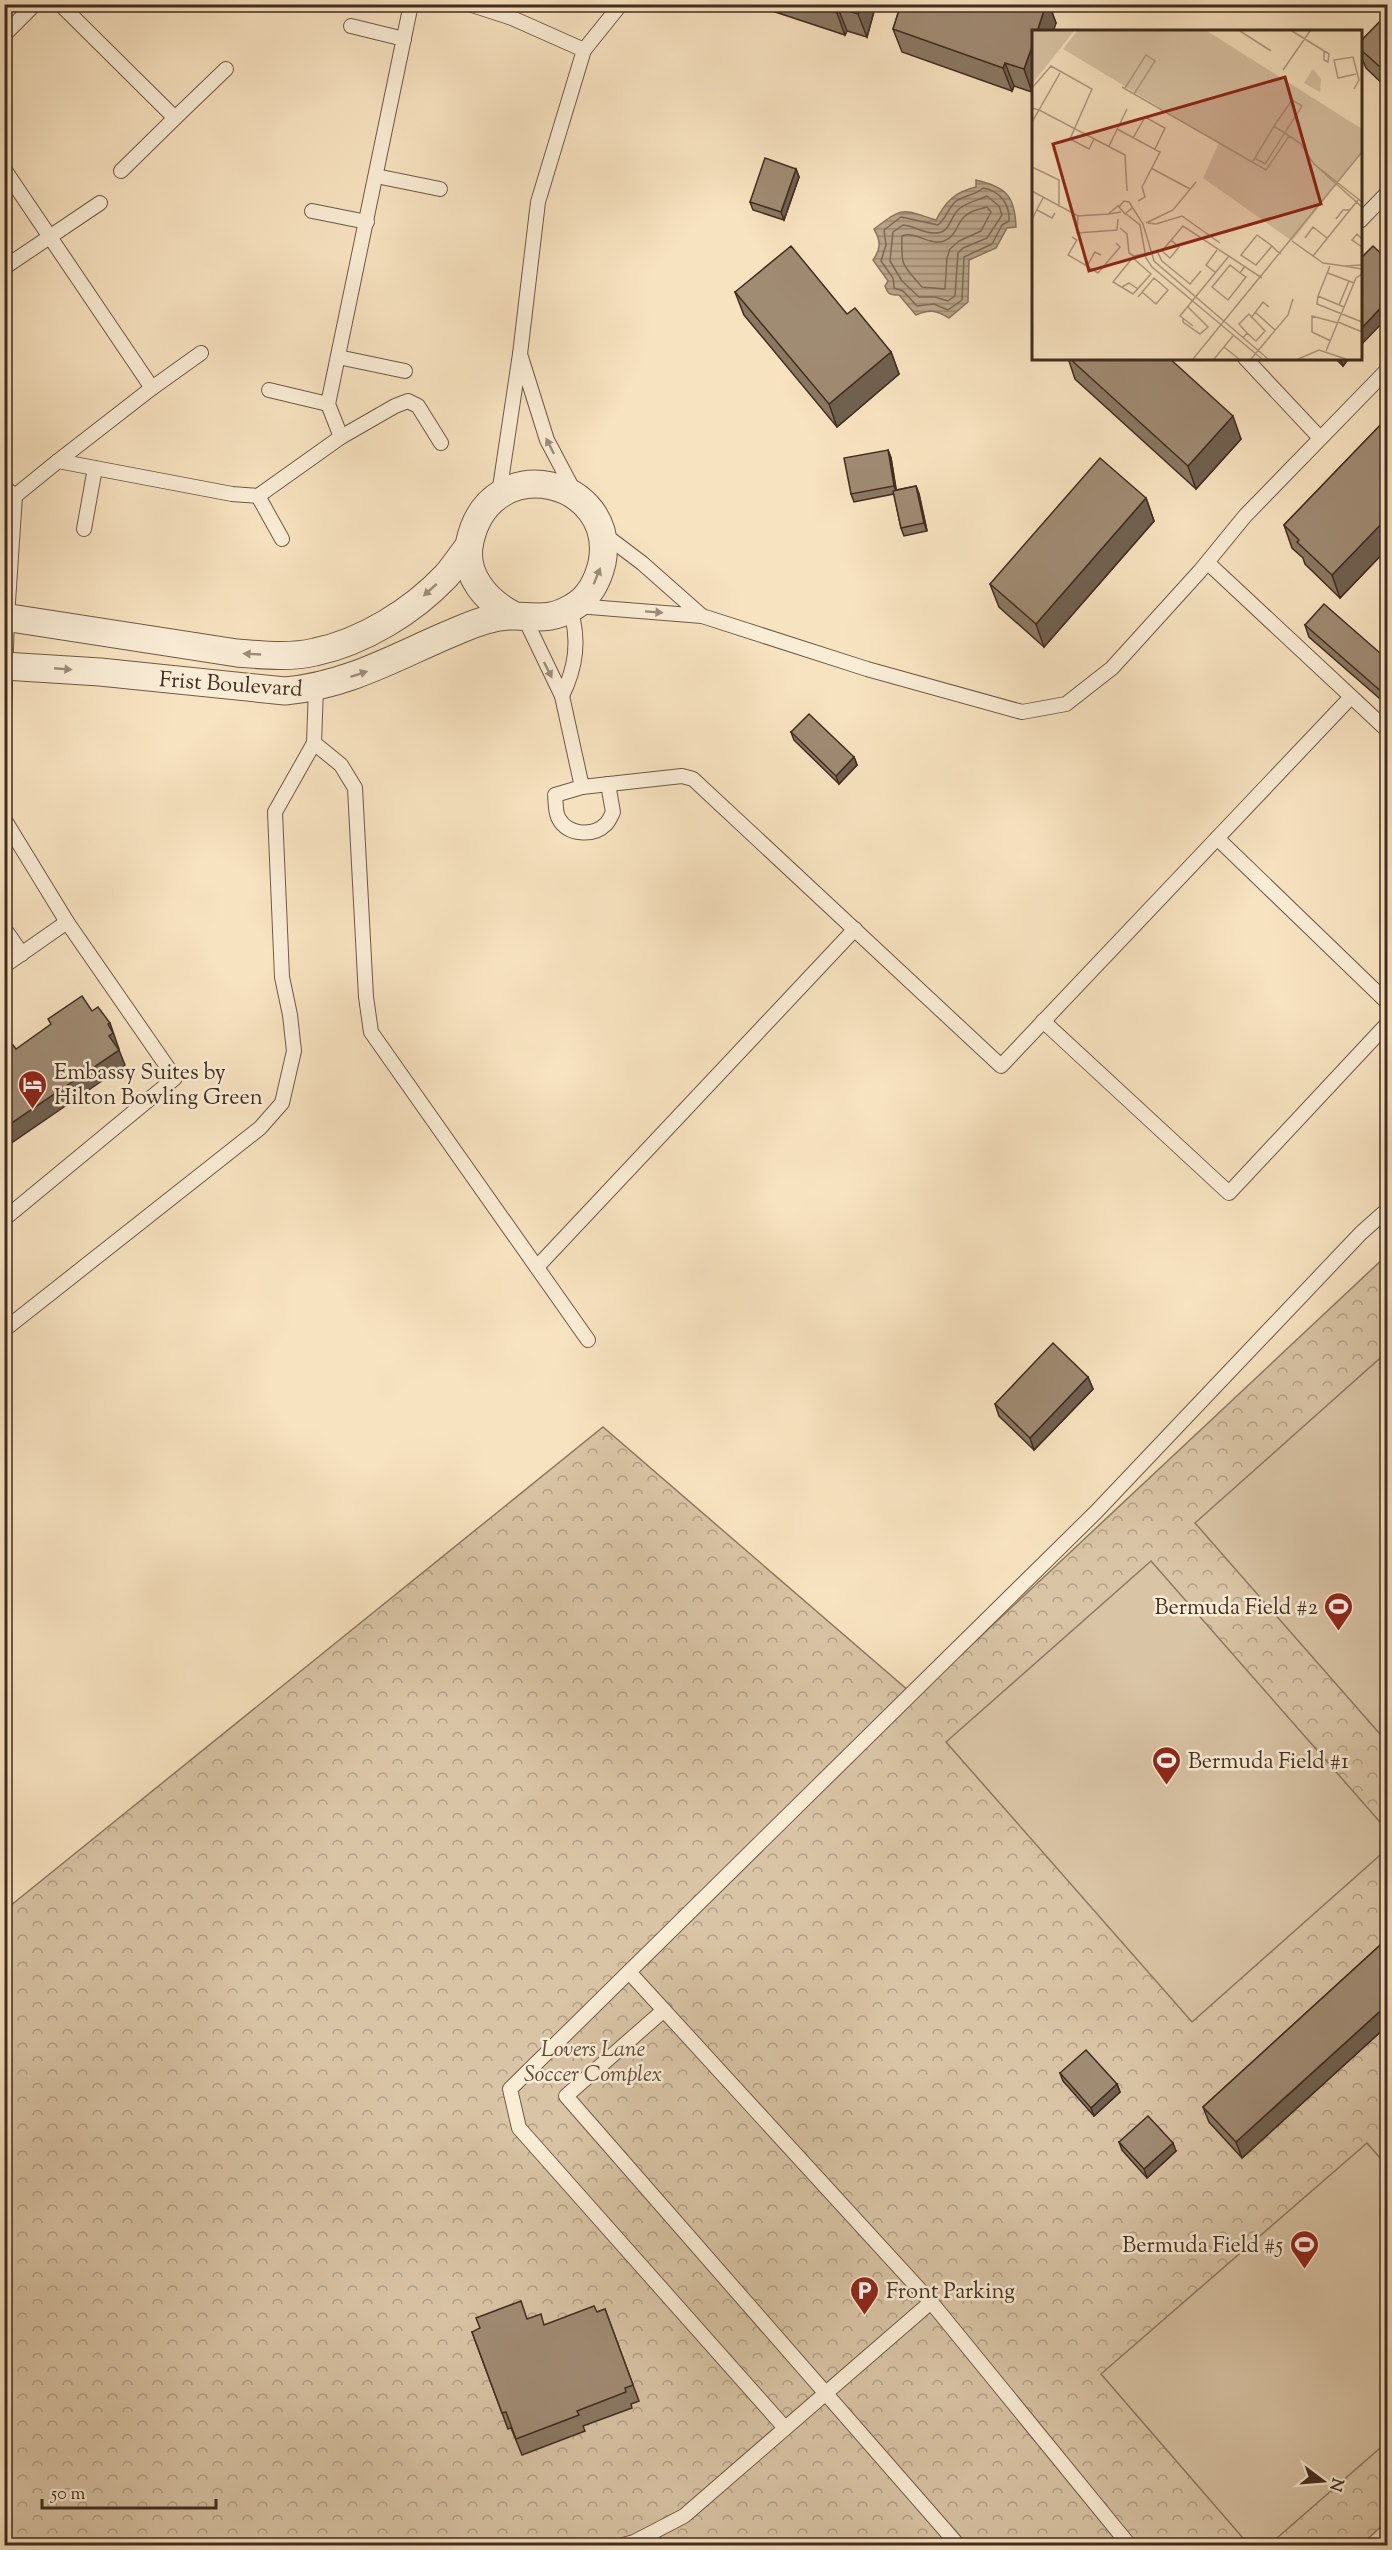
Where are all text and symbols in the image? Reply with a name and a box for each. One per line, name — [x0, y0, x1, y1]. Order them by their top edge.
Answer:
inset map — [1032, 30, 1362, 360]
one-way arrow — [545, 438, 555, 455]
one-way arrow — [592, 567, 602, 585]
one-way arrow — [423, 583, 438, 596]
one-way arrow — [645, 607, 664, 617]
one-way arrow — [243, 650, 262, 659]
one-way arrow — [543, 662, 553, 679]
one-way arrow — [53, 664, 72, 674]
street label: Frist Boulevard — [158, 665, 304, 707]
one-way arrow — [350, 669, 368, 678]
place label: Embassy Suites by Hilton Bowling Green — [54, 1058, 263, 1115]
hotel icon: Embassy Suites by Hilton Bowling Green — [17, 1068, 49, 1110]
sports icon: Bermuda Field #2 — [1323, 1590, 1355, 1632]
place label: Bermuda Field #2 — [1155, 1593, 1318, 1625]
sports icon: Bermuda Field #1 — [1151, 1744, 1183, 1786]
place label: Bermuda Field #1 — [1188, 1747, 1349, 1779]
park label: Lovers Lane Soccer Complex — [524, 2035, 662, 2092]
sports icon: Bermuda Field #5 — [1288, 2228, 1320, 2270]
place label: Bermuda Field #5 — [1122, 2231, 1283, 2263]
parking icon: Front Parking — [849, 2274, 881, 2316]
place label: Front Parking — [886, 2277, 1015, 2309]
north arrow — [1293, 2451, 1353, 2511]
scale bar — [42, 2472, 216, 2510]
text: N — [1322, 2475, 1348, 2494]
text: 50 m — [50, 2482, 86, 2508]

